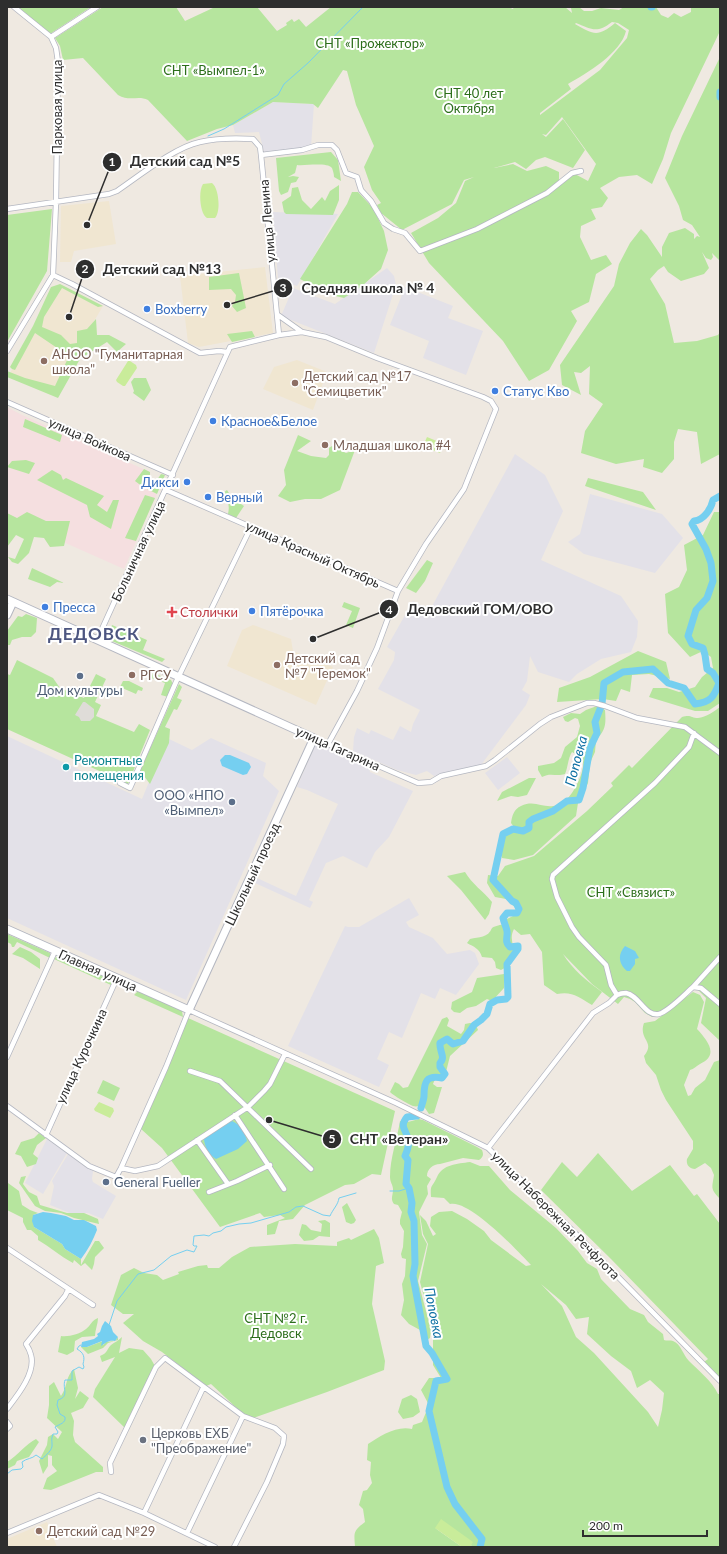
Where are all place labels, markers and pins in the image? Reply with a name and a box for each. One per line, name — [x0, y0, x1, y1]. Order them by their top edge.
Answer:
callout: Детский сад №5 — [102, 149, 248, 175]
callout: Детский сад №13 — [75, 256, 230, 282]
callout: Средняя школа № 4 — [273, 275, 442, 301]
place label: Boxberry — [155, 301, 207, 317]
marker: Boxberry — [142, 304, 152, 314]
place label: АНОО "Гуманитарная школа" — [52, 346, 183, 377]
marker: АНОО "Гуманитарная школа" — [39, 356, 49, 366]
place label: Детский сад №17 "Семицветик" — [303, 368, 412, 399]
marker: Детский сад №17 "Семицветик" — [290, 378, 300, 388]
place label: Статус Кво — [503, 383, 569, 399]
marker: Статус Кво — [490, 386, 500, 396]
place label: Красное&Белое — [221, 413, 317, 429]
marker: Красное&Белое — [208, 416, 218, 426]
place label: Младшая школа #4 — [333, 437, 451, 453]
marker: Младшая школа #4 — [320, 440, 330, 450]
place label: Дикси — [141, 474, 179, 490]
marker: Дикси — [182, 477, 192, 487]
place label: Верный — [216, 489, 263, 505]
marker: Верный — [203, 492, 213, 502]
callout: Дедовский ГОМ/ОВО — [379, 596, 561, 622]
place label: Пресса — [53, 599, 95, 615]
marker: Пресса — [40, 602, 50, 612]
place label: Пятёрочка — [260, 603, 324, 619]
place label: Столички — [180, 604, 238, 620]
marker: Пятёрочка — [247, 606, 257, 616]
marker: Столички — [167, 607, 177, 617]
place label: Детский сад №7 "Теремок" — [285, 650, 371, 681]
marker: Детский сад №7 "Теремок" — [272, 660, 282, 670]
place label: РГСУ — [140, 667, 172, 683]
marker: РГСУ — [127, 670, 137, 680]
marker: Дом культуры — [75, 671, 85, 681]
place label: Дом культуры — [37, 682, 123, 698]
place label: Ремонтные помещения — [74, 752, 144, 783]
marker: Ремонтные помещения — [61, 762, 71, 772]
place label: ООО «НПО «Вымпел» — [154, 787, 224, 818]
marker: ООО «НПО «Вымпел» — [227, 797, 237, 807]
callout: СНТ «Ветеран» — [322, 1126, 456, 1152]
place label: General Fueller — [114, 1174, 201, 1190]
marker: General Fueller — [101, 1177, 111, 1187]
place label: Церковь ЕХБ "Преображение" — [151, 1425, 251, 1456]
marker: Церковь ЕХБ "Преображение" — [138, 1435, 148, 1445]
place label: Детский сад №29 — [47, 1523, 155, 1539]
marker: Детский сад №29 — [34, 1526, 44, 1536]

